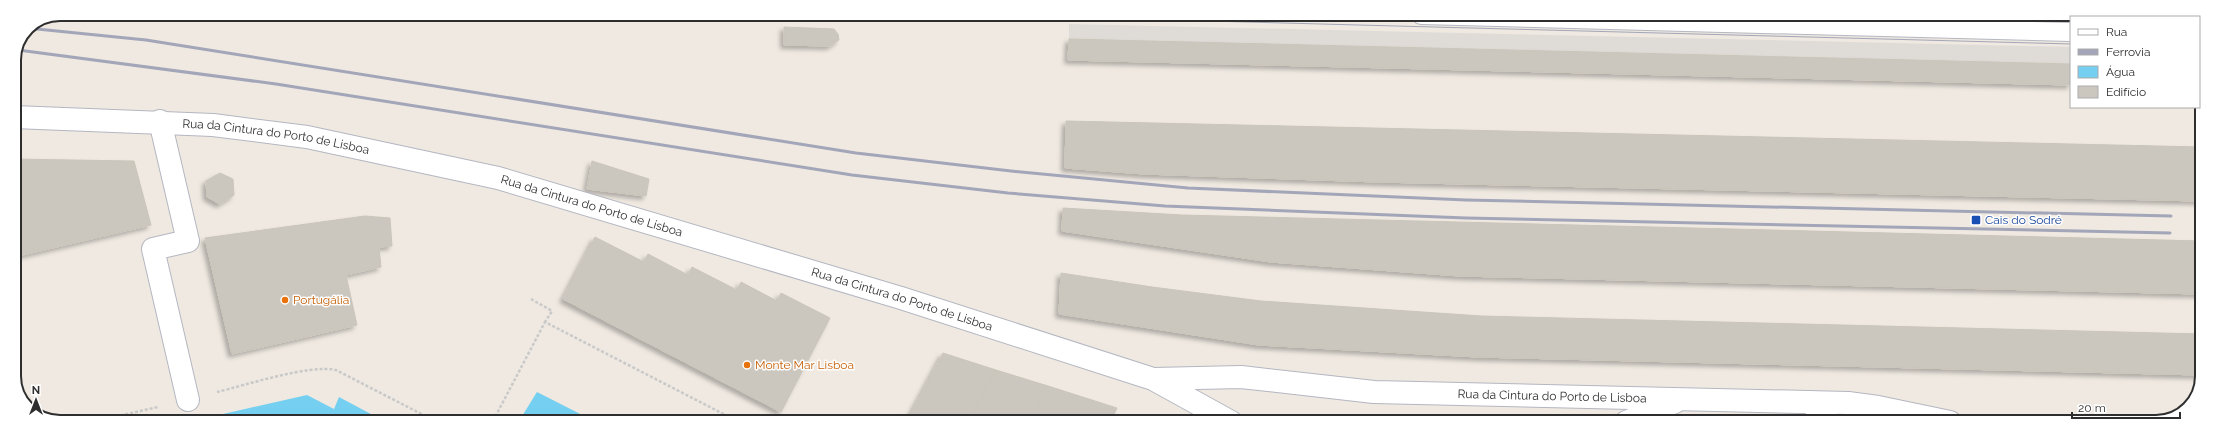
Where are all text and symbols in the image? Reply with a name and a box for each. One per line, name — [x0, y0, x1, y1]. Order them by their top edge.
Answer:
legend — [2070, 16, 2200, 108]
text: Rua — [2106, 25, 2127, 39]
text: Ferrovia — [2106, 45, 2150, 59]
text: Água — [2106, 65, 2135, 79]
text: Edifício — [2106, 85, 2146, 99]
street label: Rua da Cintura do Porto de Lisboa — [182, 117, 371, 157]
street label: Rua da Cintura do Porto de Lisboa — [499, 172, 684, 240]
place label: Cais do Sodré — [1985, 213, 2062, 227]
marker: Cais do Sodré — [1970, 214, 1982, 226]
street label: Rua da Cintura do Porto de Lisboa — [810, 265, 994, 334]
place label: Portugália — [293, 293, 349, 307]
marker: Portugália — [280, 295, 290, 305]
place label: Monte Mar Lisboa — [755, 358, 854, 372]
marker: Monte Mar Lisboa — [742, 360, 752, 370]
north arrow — [16, 380, 56, 420]
text: N — [32, 384, 40, 397]
street label: Rua da Cintura do Porto de Lisboa — [1457, 387, 1647, 405]
scale bar — [2072, 394, 2180, 420]
text: 20 m — [2078, 401, 2106, 415]

